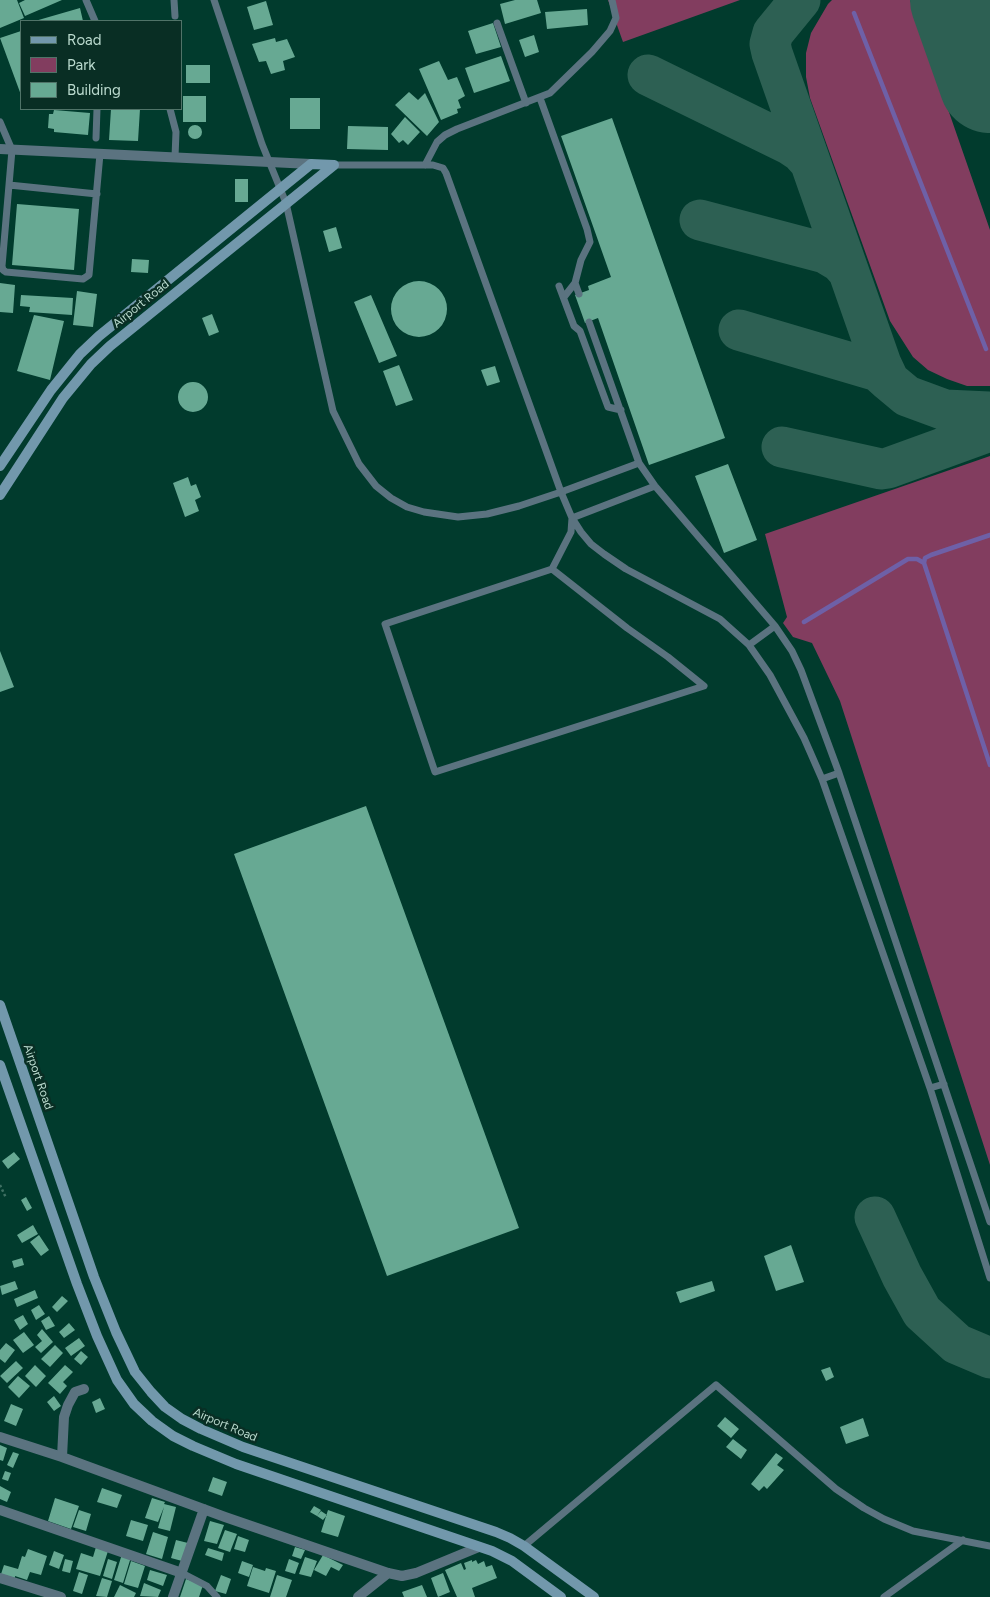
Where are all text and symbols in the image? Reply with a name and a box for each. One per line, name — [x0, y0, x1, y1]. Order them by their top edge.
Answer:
legend — [20, 20, 182, 110]
text: Road — [67, 31, 102, 49]
text: Park — [67, 56, 96, 74]
text: Building — [67, 81, 121, 99]
street label: Airport Road — [110, 277, 172, 331]
street label: Airport Road — [20, 1042, 56, 1112]
street label: Airport Road — [191, 1405, 259, 1445]

